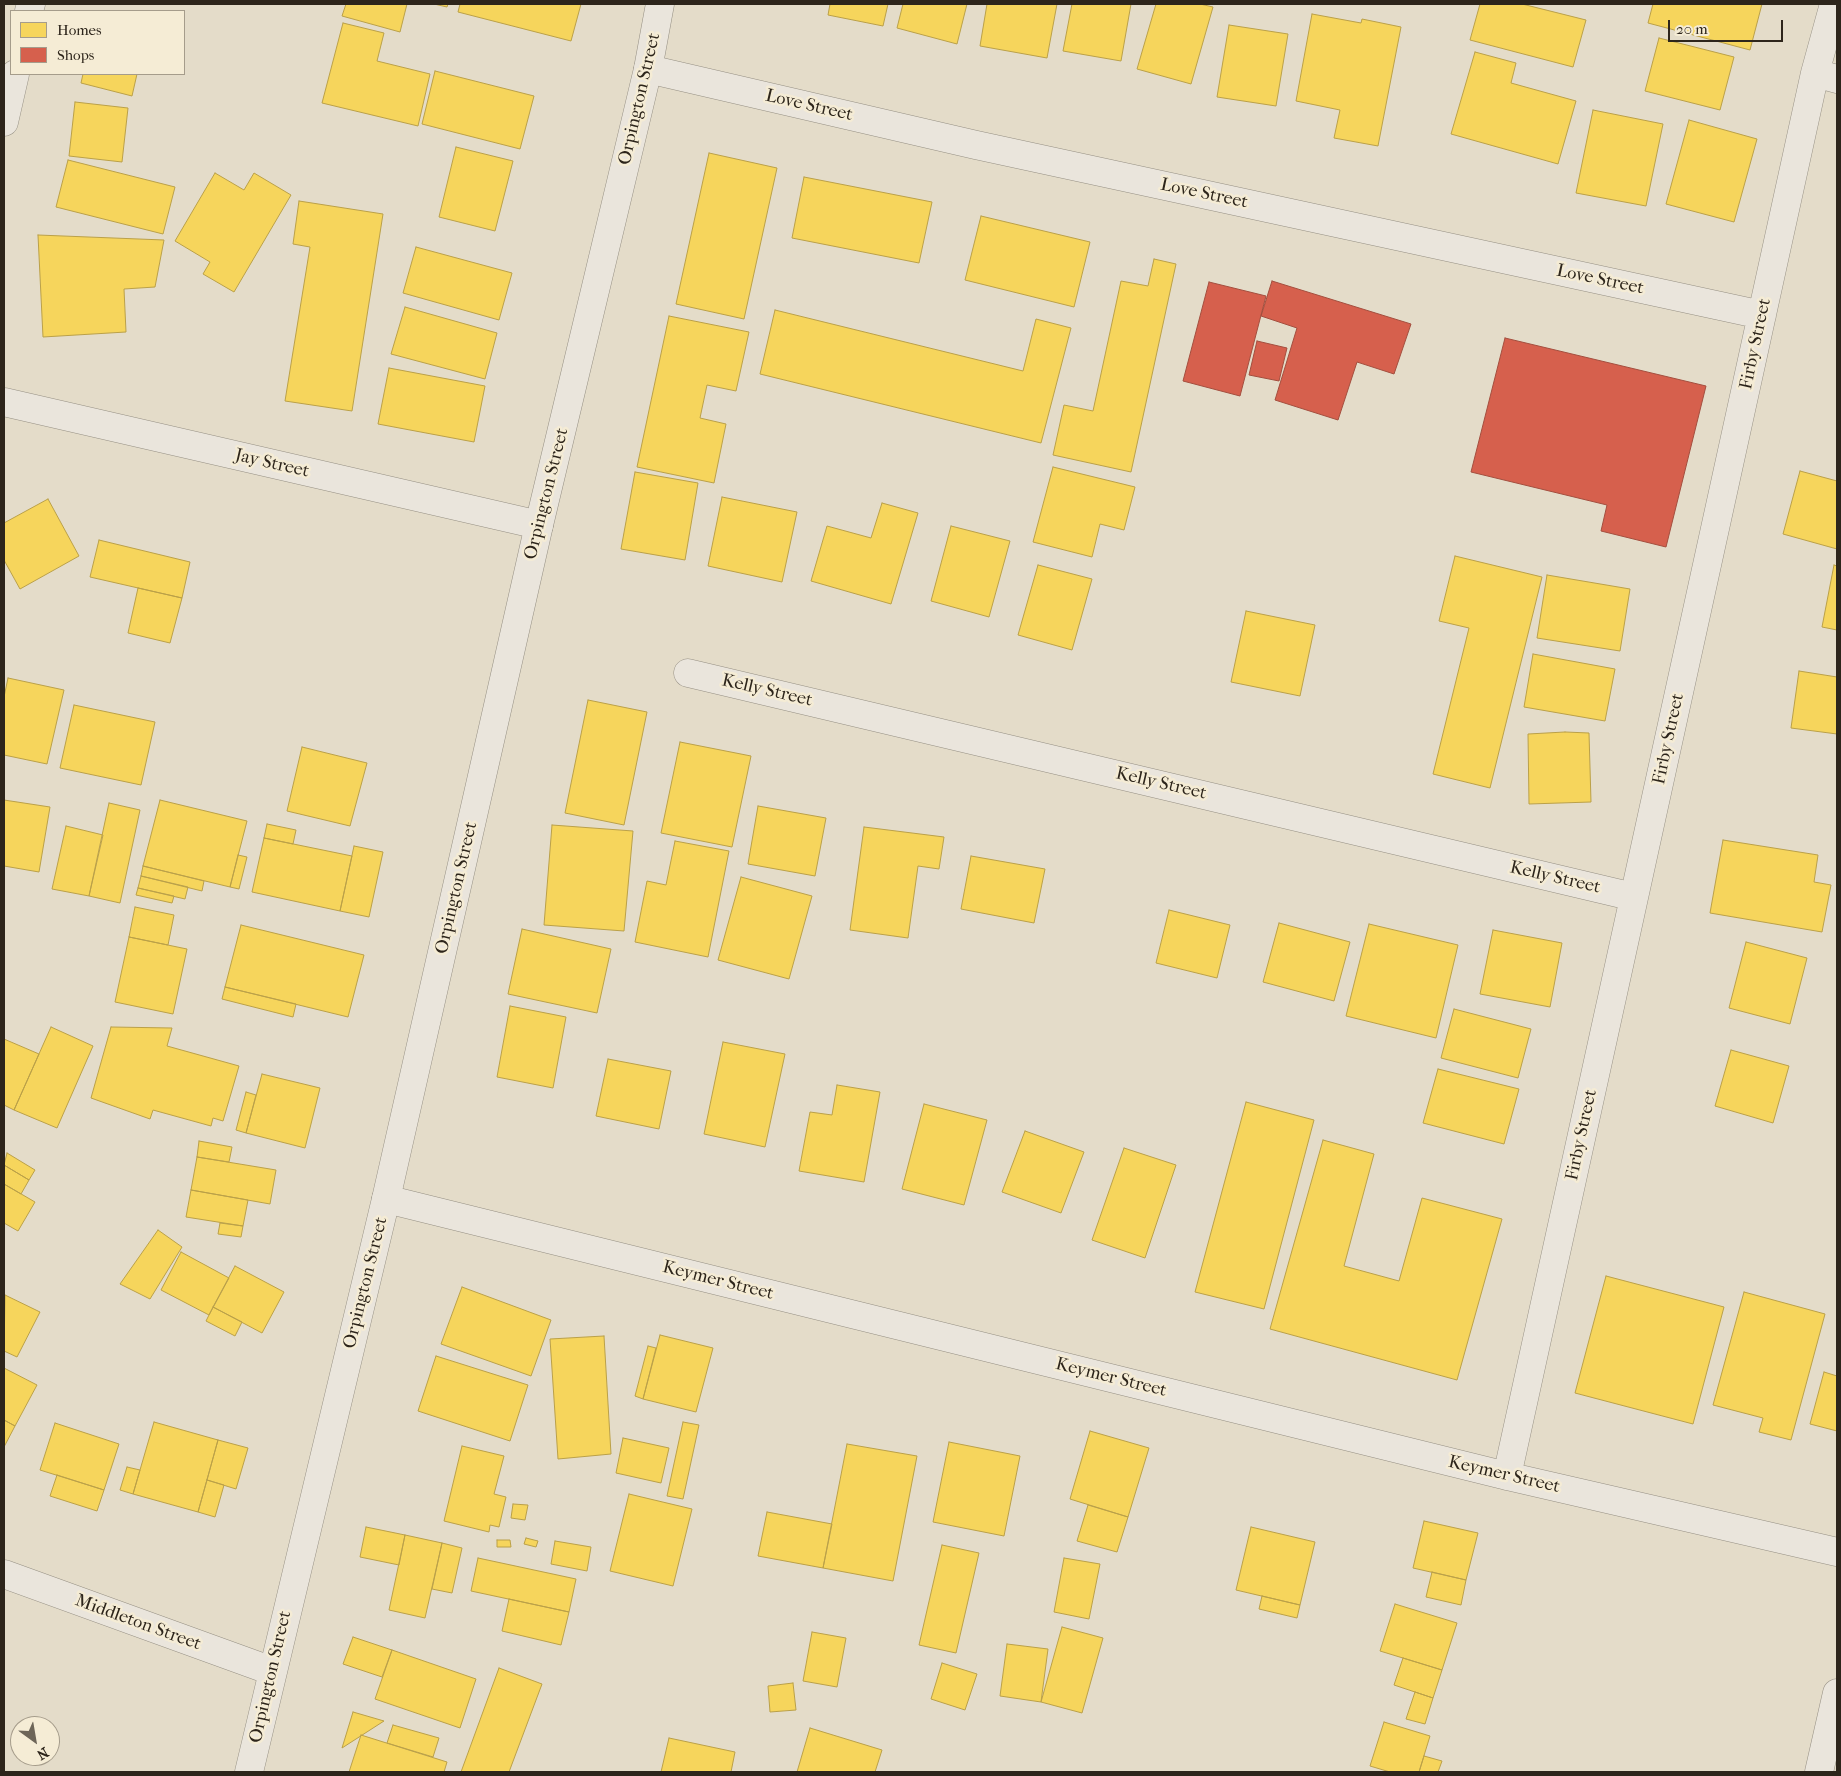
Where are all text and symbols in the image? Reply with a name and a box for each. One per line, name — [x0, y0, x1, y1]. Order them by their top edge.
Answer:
legend — [10, 10, 185, 75]
scale bar — [1671, 10, 1786, 42]
text: 20 m — [1676, 20, 1708, 38]
text: Homes — [57, 21, 102, 39]
street label: Orpington Street — [614, 31, 666, 167]
text: Shops — [57, 46, 94, 64]
street label: Love Street — [763, 86, 855, 126]
street label: Love Street — [1158, 174, 1250, 214]
street label: Love Street — [1554, 260, 1646, 300]
street label: Firby Street — [1736, 297, 1776, 391]
street label: Orpington Street — [520, 426, 574, 562]
street label: Jay Street — [233, 445, 311, 483]
street label: Kelly Street — [720, 670, 814, 712]
street label: Firby Street — [1649, 692, 1689, 786]
street label: Kelly Street — [1114, 763, 1208, 805]
street label: Orpington Street — [431, 820, 483, 956]
street label: Kelly Street — [1508, 857, 1602, 899]
street label: Firby Street — [1562, 1088, 1602, 1182]
street label: Orpington Street — [339, 1215, 393, 1351]
street label: Keymer Street — [660, 1257, 776, 1305]
street label: Keymer Street — [1053, 1354, 1169, 1402]
street label: Keymer Street — [1446, 1452, 1562, 1498]
street label: Middleton Street — [72, 1590, 204, 1656]
street label: Orpington Street — [245, 1609, 297, 1745]
north arrow — [10, 1716, 60, 1766]
text: N — [34, 1743, 52, 1763]

